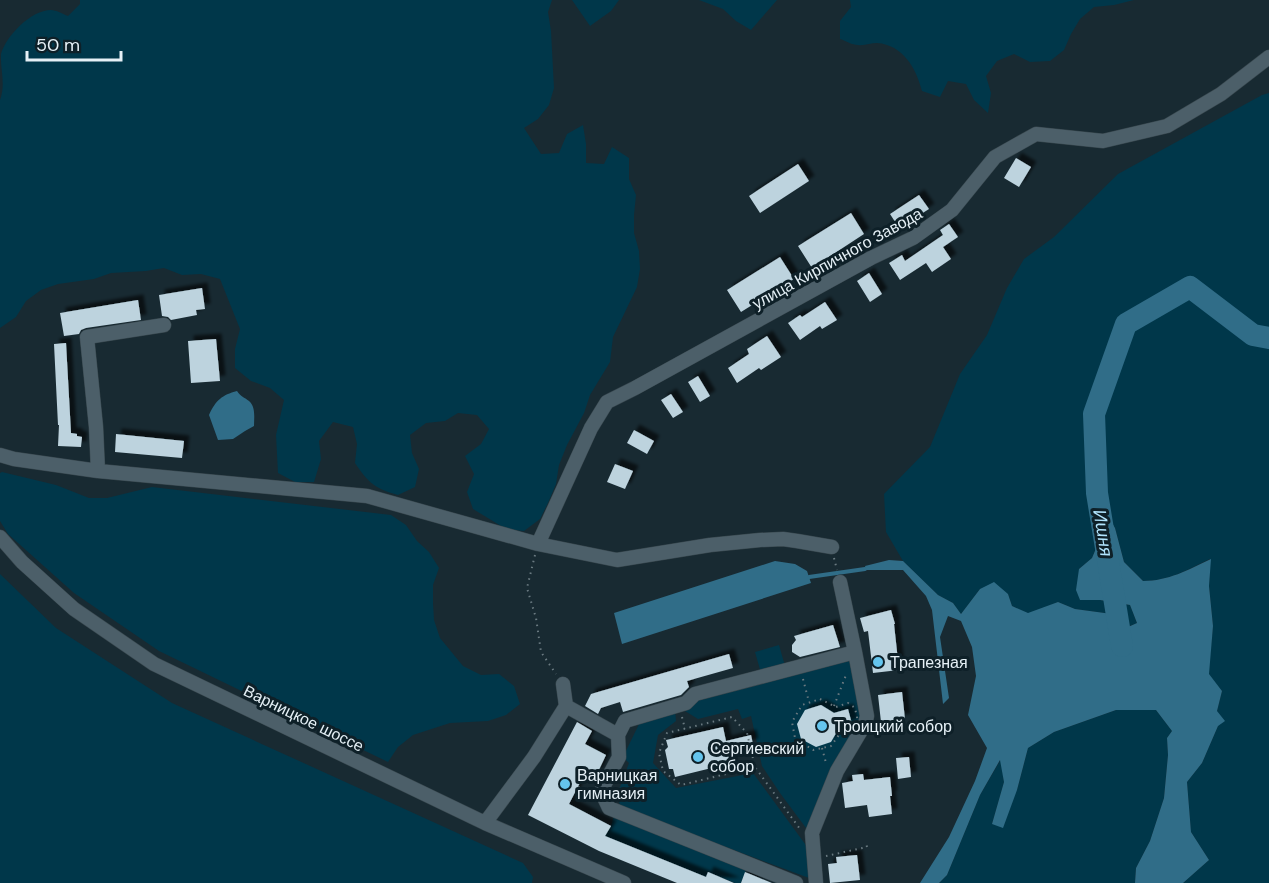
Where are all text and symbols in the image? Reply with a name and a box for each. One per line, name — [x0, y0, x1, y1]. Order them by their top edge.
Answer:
scale bar — [27, 24, 122, 62]
text: 50 m — [36, 33, 80, 57]
street label: улица Кирпичного Завода — [748, 203, 926, 314]
water label: Ишня — [1087, 508, 1119, 559]
place label: Трапезная — [890, 652, 968, 673]
marker: Трапезная — [871, 655, 885, 669]
street label: Варницкое шоссе — [240, 680, 367, 757]
place label: Троицкий собор — [834, 716, 952, 737]
marker: Троицкий собор — [815, 719, 829, 733]
place label: Сергиевский собор — [710, 738, 804, 777]
marker: Сергиевский собор — [691, 750, 705, 764]
place label: Варницкая гимназия — [577, 765, 657, 804]
marker: Варницкая гимназия — [558, 777, 572, 791]

